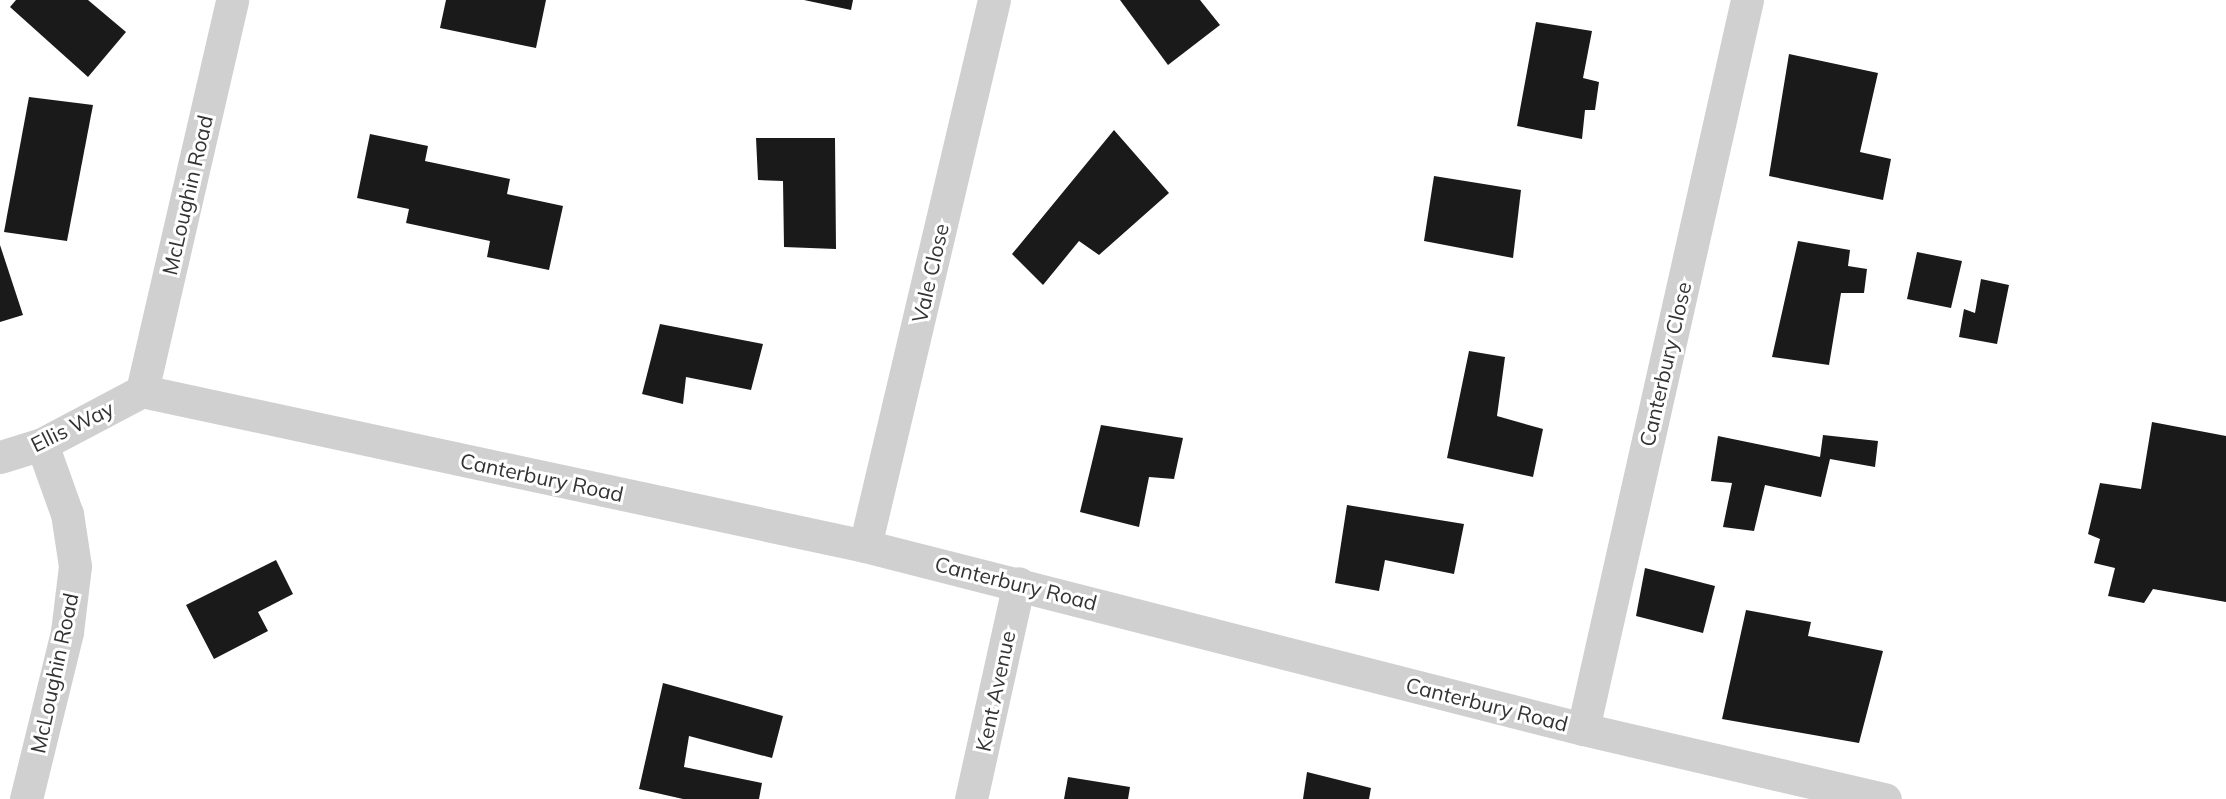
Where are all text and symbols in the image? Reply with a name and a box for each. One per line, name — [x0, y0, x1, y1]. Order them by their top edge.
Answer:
street label: McLoughin Road — [156, 113, 218, 277]
street label: Vale Close — [906, 221, 954, 325]
street label: Canterbury Close — [1634, 279, 1696, 449]
street label: Ellis Way — [26, 395, 118, 457]
street label: Canterbury Road — [458, 447, 626, 507]
street label: Canterbury Road — [932, 551, 1100, 615]
street label: McLoughin Road — [25, 591, 83, 755]
street label: Kent Avenue — [970, 628, 1020, 754]
street label: Canterbury Road — [1403, 672, 1571, 736]

